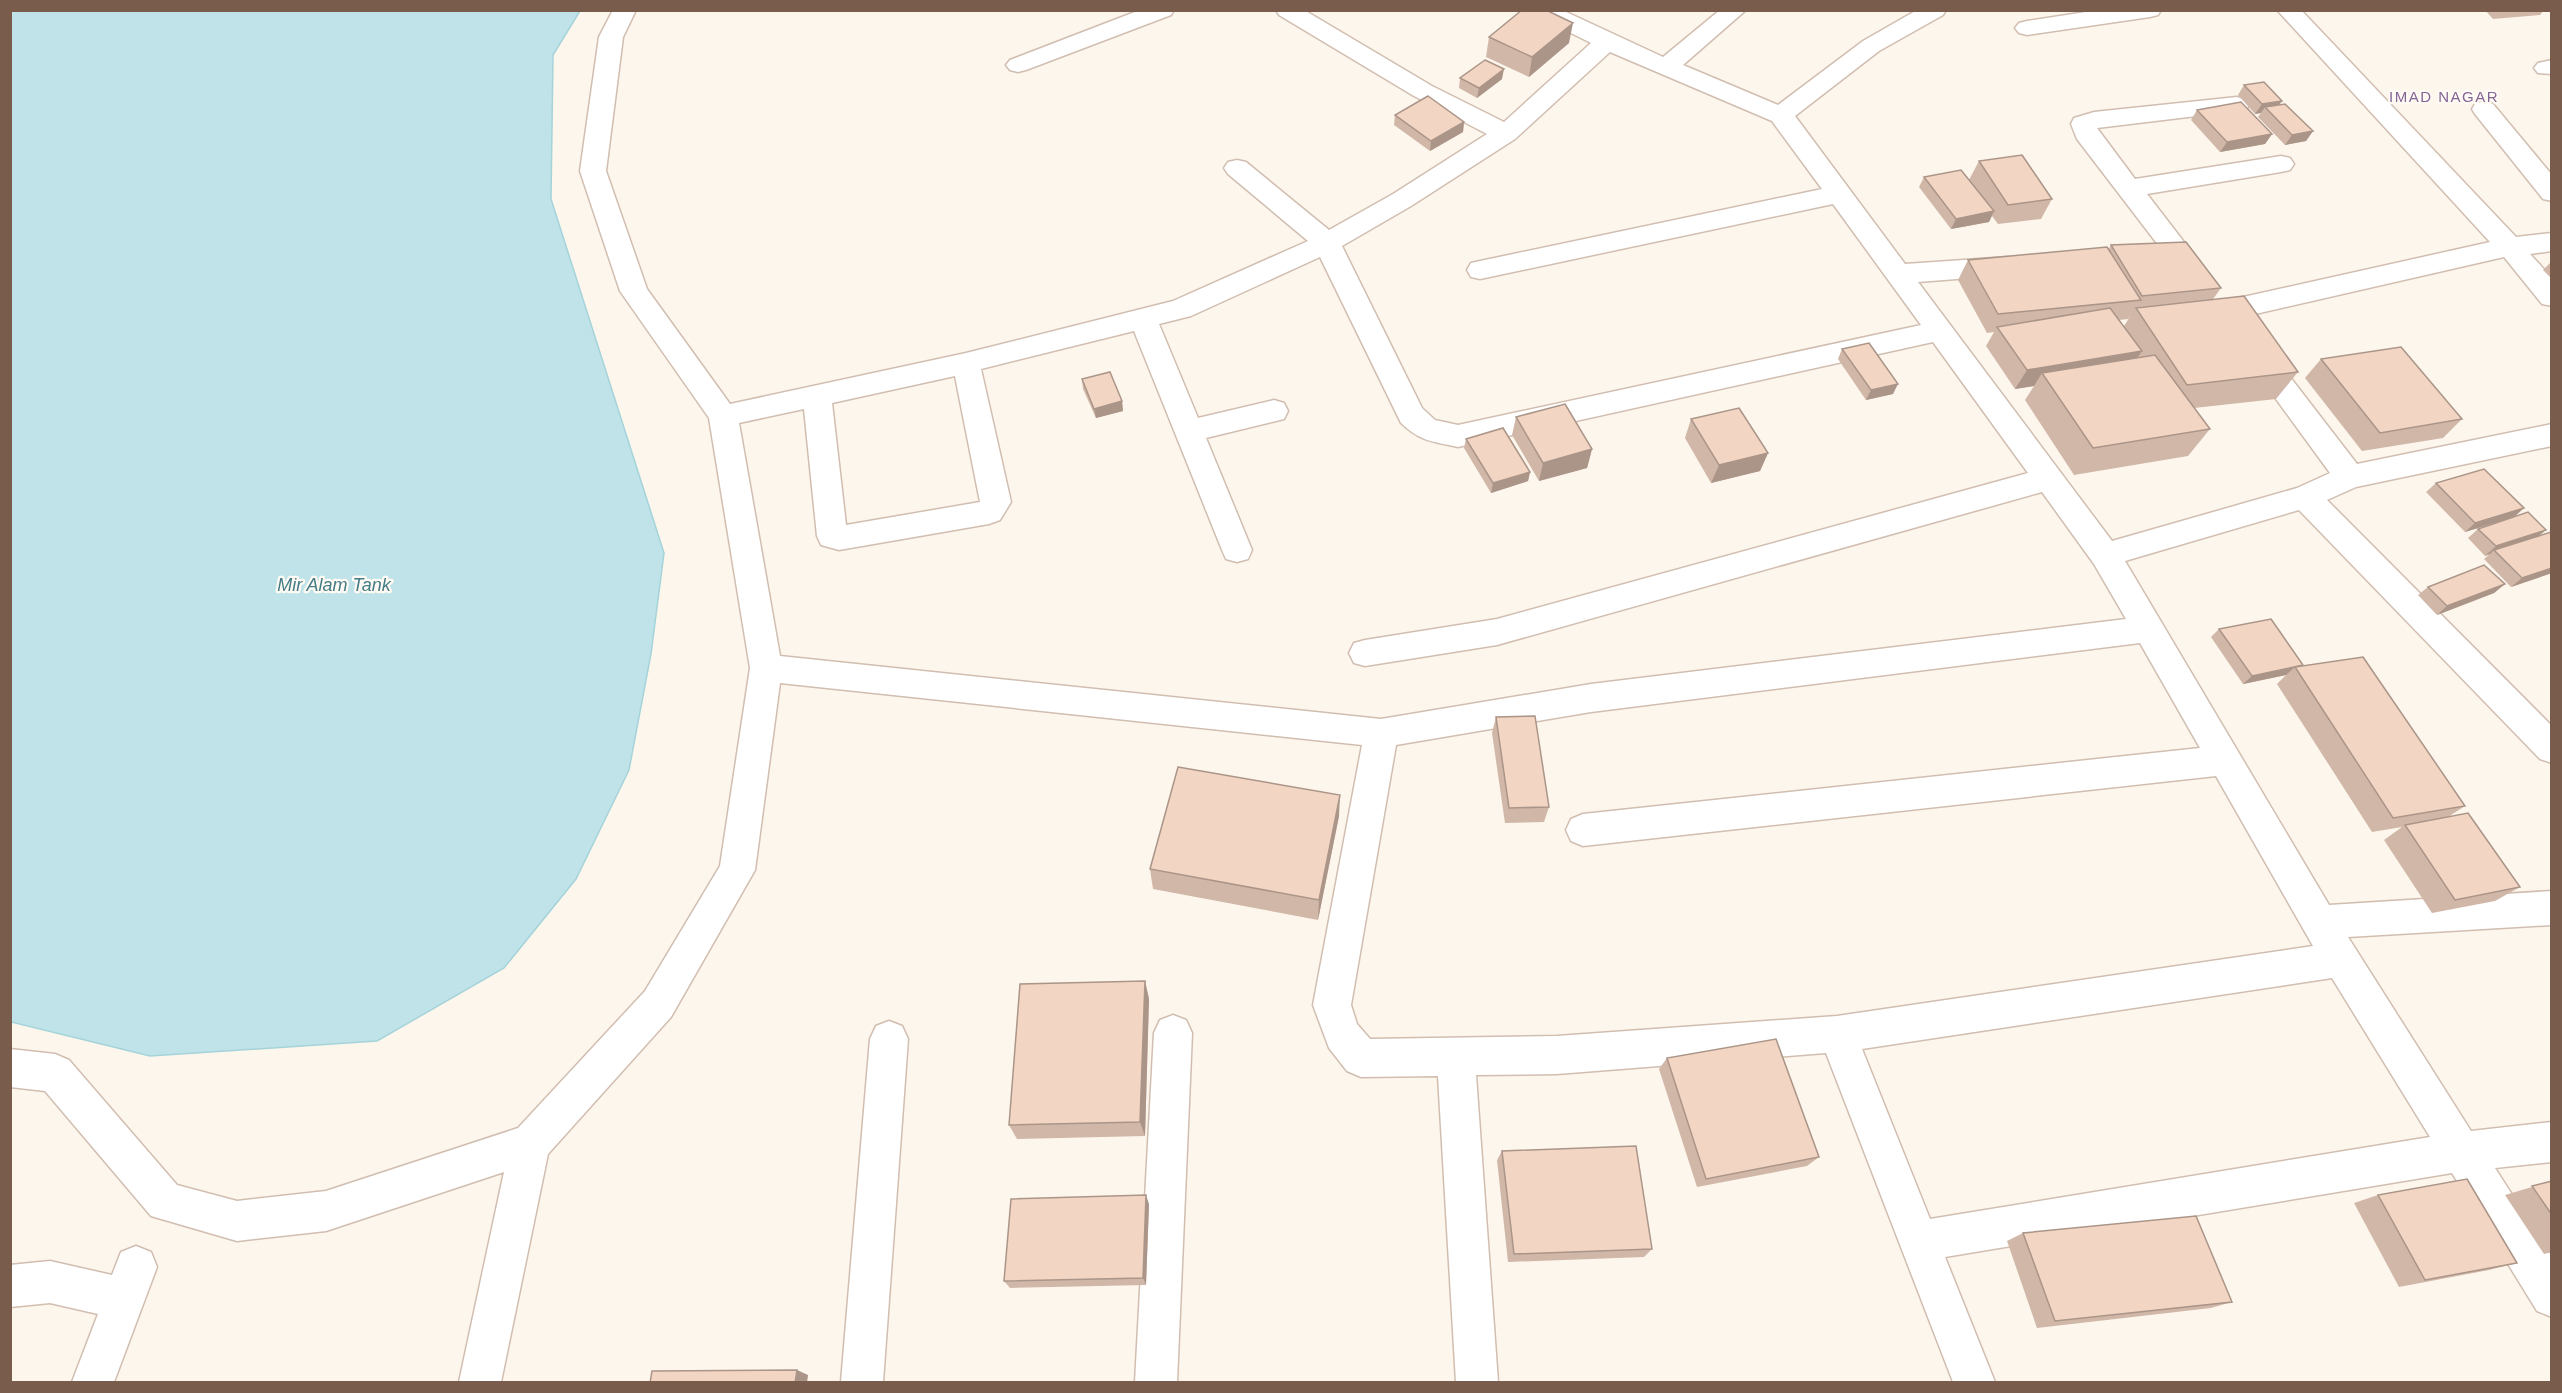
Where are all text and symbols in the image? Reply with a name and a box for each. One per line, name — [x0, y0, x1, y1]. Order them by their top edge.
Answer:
district label: IMAD NAGAR — [2389, 88, 2499, 105]
water label: Mir Alam Tank — [277, 575, 392, 595]

